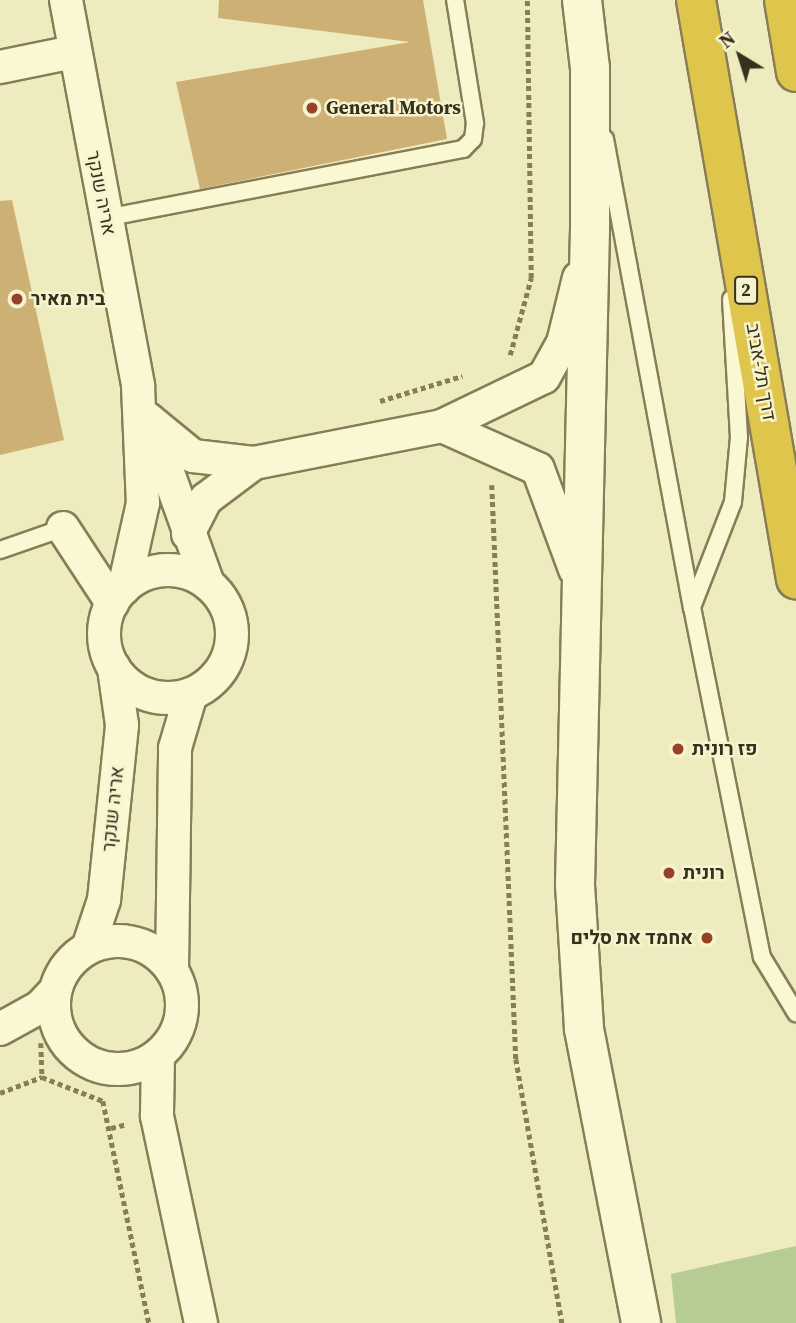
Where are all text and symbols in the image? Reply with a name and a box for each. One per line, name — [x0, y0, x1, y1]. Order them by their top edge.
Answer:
north arrow — [705, 21, 775, 91]
text: N — [714, 25, 741, 54]
place label: General Motors — [326, 97, 461, 119]
marker: General Motors — [304, 100, 320, 116]
street label: אריה שנקר — [82, 149, 120, 237]
road number: 2 — [734, 276, 758, 304]
place label: בית מאיר — [31, 288, 105, 310]
marker: בית מאיר — [9, 291, 25, 307]
street label: דרך תל-אביב — [741, 321, 781, 423]
place label: פז רונית — [692, 738, 758, 760]
marker: פז רונית — [670, 741, 686, 757]
street label: אריה שנקר — [97, 765, 129, 853]
place label: רונית — [683, 862, 725, 884]
marker: רונית — [661, 865, 677, 881]
place label: אחמד את סלים — [570, 927, 693, 949]
marker: אחמד את סלים — [699, 930, 715, 946]

